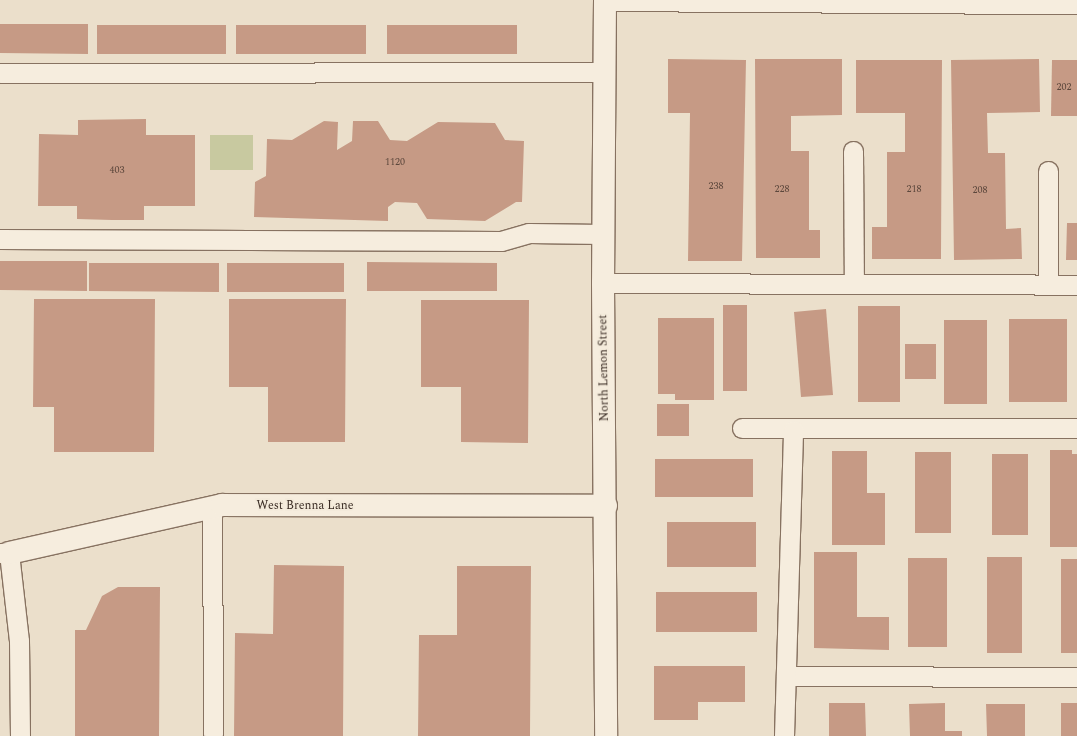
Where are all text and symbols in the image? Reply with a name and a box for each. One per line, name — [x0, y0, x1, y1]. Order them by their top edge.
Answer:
house number: 202 — [1057, 82, 1071, 94]
house number: 1120 — [385, 157, 405, 169]
house number: 403 — [110, 165, 124, 177]
house number: 238 — [709, 181, 723, 193]
house number: 228 — [775, 184, 789, 196]
house number: 218 — [907, 184, 921, 196]
house number: 208 — [973, 185, 987, 197]
street label: North Lemon Street — [596, 315, 612, 421]
street label: West Brenna Lane — [256, 499, 354, 513]

